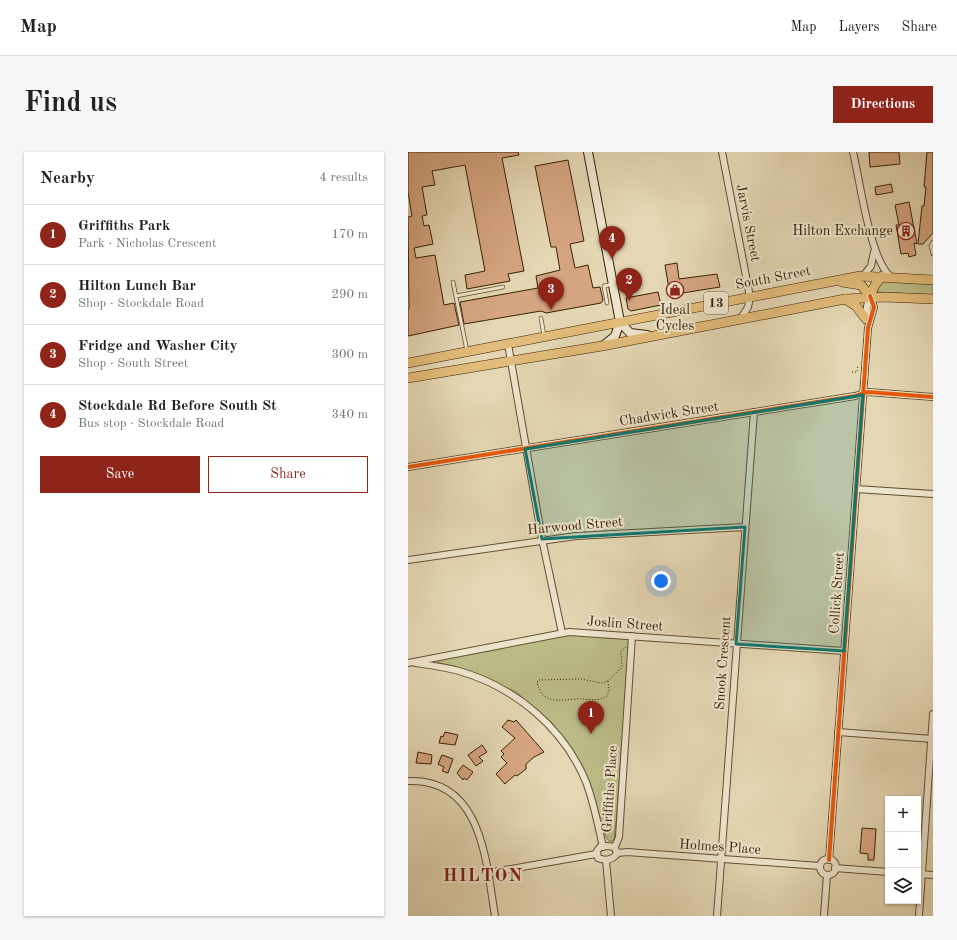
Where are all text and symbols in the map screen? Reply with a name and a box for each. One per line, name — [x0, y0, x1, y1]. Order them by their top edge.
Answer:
text: Map — [20, 18, 57, 37]
text: Map — [791, 20, 817, 34]
text: Layers — [839, 20, 880, 34]
text: Share — [902, 20, 937, 34]
button: Directions — [833, 86, 933, 123]
text: Find us — [24, 90, 117, 118]
text: Nearby — [40, 170, 95, 187]
text: 4 results — [319, 171, 368, 184]
street label: Jarvis Street — [734, 183, 762, 263]
text: Griffiths Park — [78, 219, 170, 234]
building icon: Hilton Exchange — [896, 221, 916, 241]
place label: Hilton Exchange — [792, 224, 893, 238]
pin: 4 — [599, 226, 625, 259]
text: 1 — [49, 228, 57, 241]
text: 170 m — [331, 228, 368, 241]
text: Park · Nicholas Crescent — [78, 237, 217, 250]
street label: South Street — [734, 264, 812, 292]
pin: 2 — [616, 268, 642, 301]
pin: 3 — [538, 277, 564, 310]
text: Hilton Lunch Bar — [78, 279, 196, 294]
shop icon: Ideal Cycles — [665, 280, 685, 300]
text: 2 — [49, 288, 57, 301]
text: 290 m — [331, 288, 368, 301]
road number: 13 — [704, 292, 728, 314]
text: Shop · Stockdale Road — [78, 297, 204, 310]
place label: Ideal Cycles — [656, 303, 694, 333]
text: Fridge and Washer City — [78, 339, 238, 354]
text: 3 — [49, 348, 57, 361]
text: 300 m — [331, 348, 368, 361]
text: Shop · South Street — [78, 357, 188, 370]
text: Stockdale Rd Before South St — [78, 399, 277, 414]
street label: Chadwick Street — [618, 399, 720, 429]
text: 4 — [49, 408, 57, 421]
text: 340 m — [331, 408, 368, 421]
text: Bus stop · Stockdale Road — [78, 417, 224, 430]
button: Save — [40, 456, 200, 493]
button: Share — [208, 456, 368, 493]
street label: Harwood Street — [527, 515, 624, 537]
street label: Collick Street — [827, 551, 847, 634]
your location — [651, 571, 671, 591]
street label: Joslin Street — [586, 614, 664, 634]
street label: Snook Crescent — [713, 616, 733, 710]
pin: 1 — [578, 701, 604, 734]
street label: Griffiths Place — [600, 745, 620, 833]
map controls — [885, 796, 921, 904]
button: + — [885, 796, 921, 832]
button: − — [885, 832, 921, 868]
street label: Holmes Place — [679, 837, 761, 857]
district label: HILTON — [443, 867, 523, 885]
button: layers — [885, 868, 921, 904]

